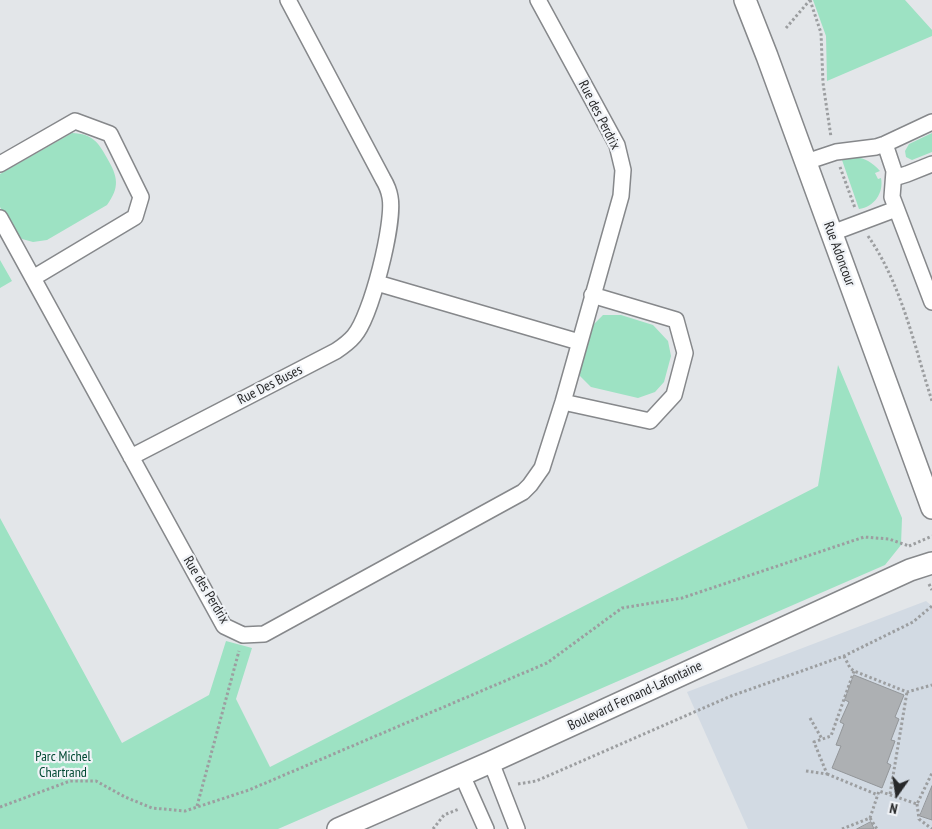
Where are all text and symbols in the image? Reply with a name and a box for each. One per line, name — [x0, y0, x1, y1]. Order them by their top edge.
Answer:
street label: Rue des Perdrix — [574, 78, 624, 152]
street label: Rue Adoncour — [820, 220, 858, 288]
street label: Rue Des Buses — [235, 362, 305, 408]
street label: Rue des Perdrix — [179, 553, 233, 627]
street label: Boulevard Fernand-Lafontaine — [565, 658, 705, 734]
park label: Parc Michel Chartrand — [35, 749, 91, 782]
north arrow — [872, 769, 922, 819]
text: N — [888, 799, 899, 818]

